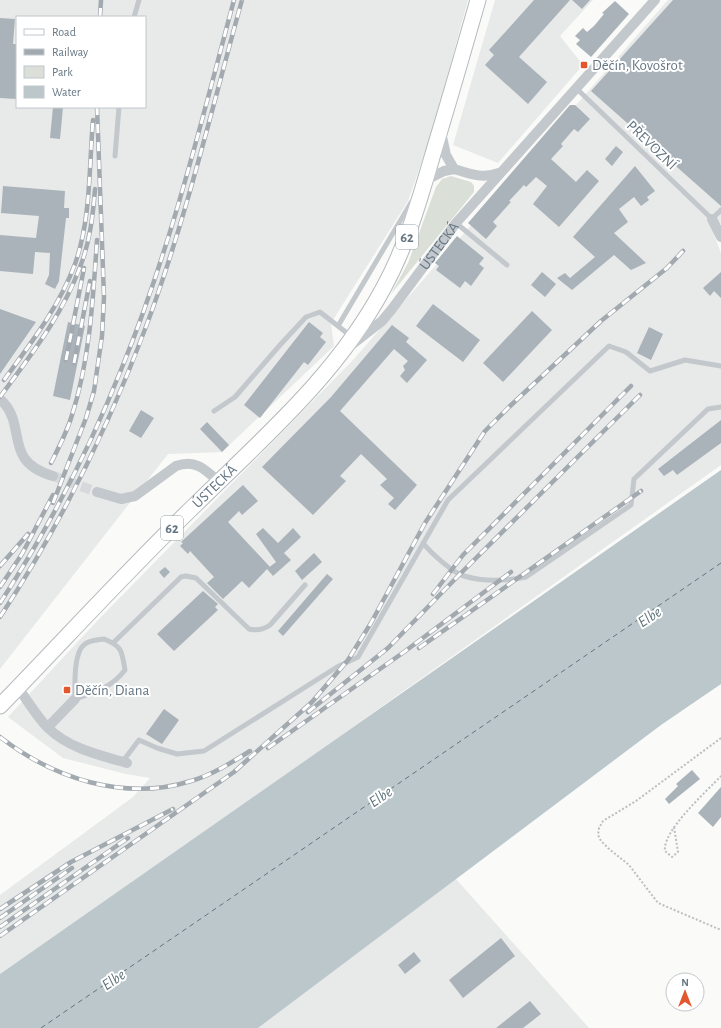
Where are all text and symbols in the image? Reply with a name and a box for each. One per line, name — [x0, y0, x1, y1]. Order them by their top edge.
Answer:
legend — [16, 16, 146, 108]
text: Road — [52, 26, 76, 38]
text: Railway — [52, 46, 88, 59]
place label: Děčín, Kovošrot — [592, 58, 683, 73]
marker: Děčín, Kovošrot — [579, 60, 589, 70]
text: Park — [52, 66, 73, 78]
text: Water — [52, 86, 81, 98]
street label: PŘEVOZNÍ — [624, 117, 681, 173]
street label: ÚSTECKÁ — [415, 218, 462, 273]
road number: 62 — [396, 225, 418, 249]
street label: ÚSTECKÁ — [188, 460, 240, 511]
road number: 62 — [161, 516, 183, 540]
water label: Elbe — [635, 603, 664, 630]
place label: Děčín, Diana — [75, 683, 150, 698]
marker: Děčín, Diana — [62, 685, 72, 695]
water label: Elbe — [366, 783, 395, 810]
water label: Elbe — [99, 966, 128, 993]
north arrow — [665, 972, 705, 1012]
text: N — [681, 977, 689, 988]

